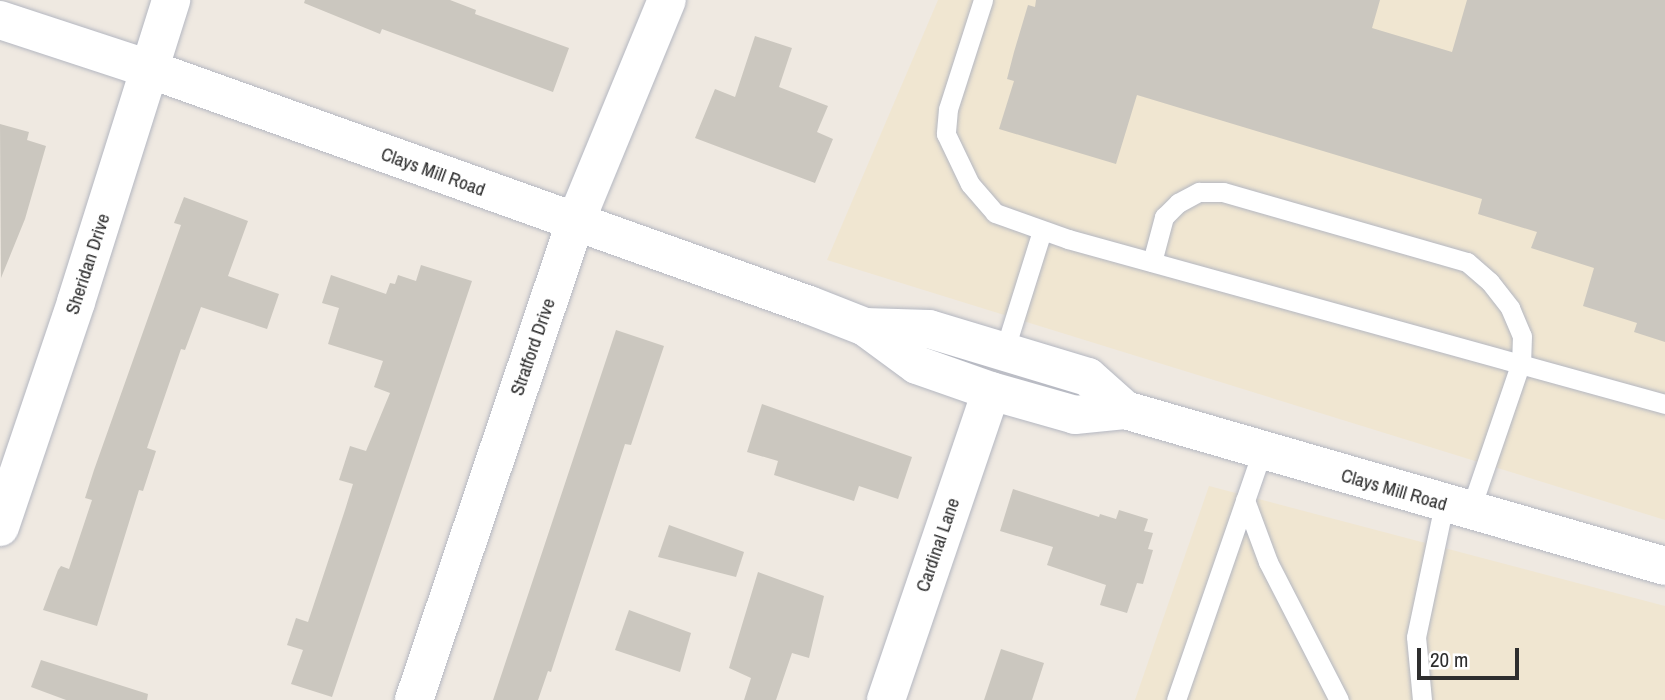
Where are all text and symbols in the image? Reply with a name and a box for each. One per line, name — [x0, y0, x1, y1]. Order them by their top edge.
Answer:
street label: Clays Mill Road — [378, 143, 488, 201]
street label: Sheridan Drive — [61, 211, 115, 317]
street label: Stratford Drive — [506, 295, 560, 399]
street label: Clays Mill Road — [1338, 464, 1450, 516]
street label: Cardinal Lane — [911, 495, 965, 595]
scale bar — [1420, 634, 1522, 678]
text: 20 m — [1430, 645, 1468, 674]

